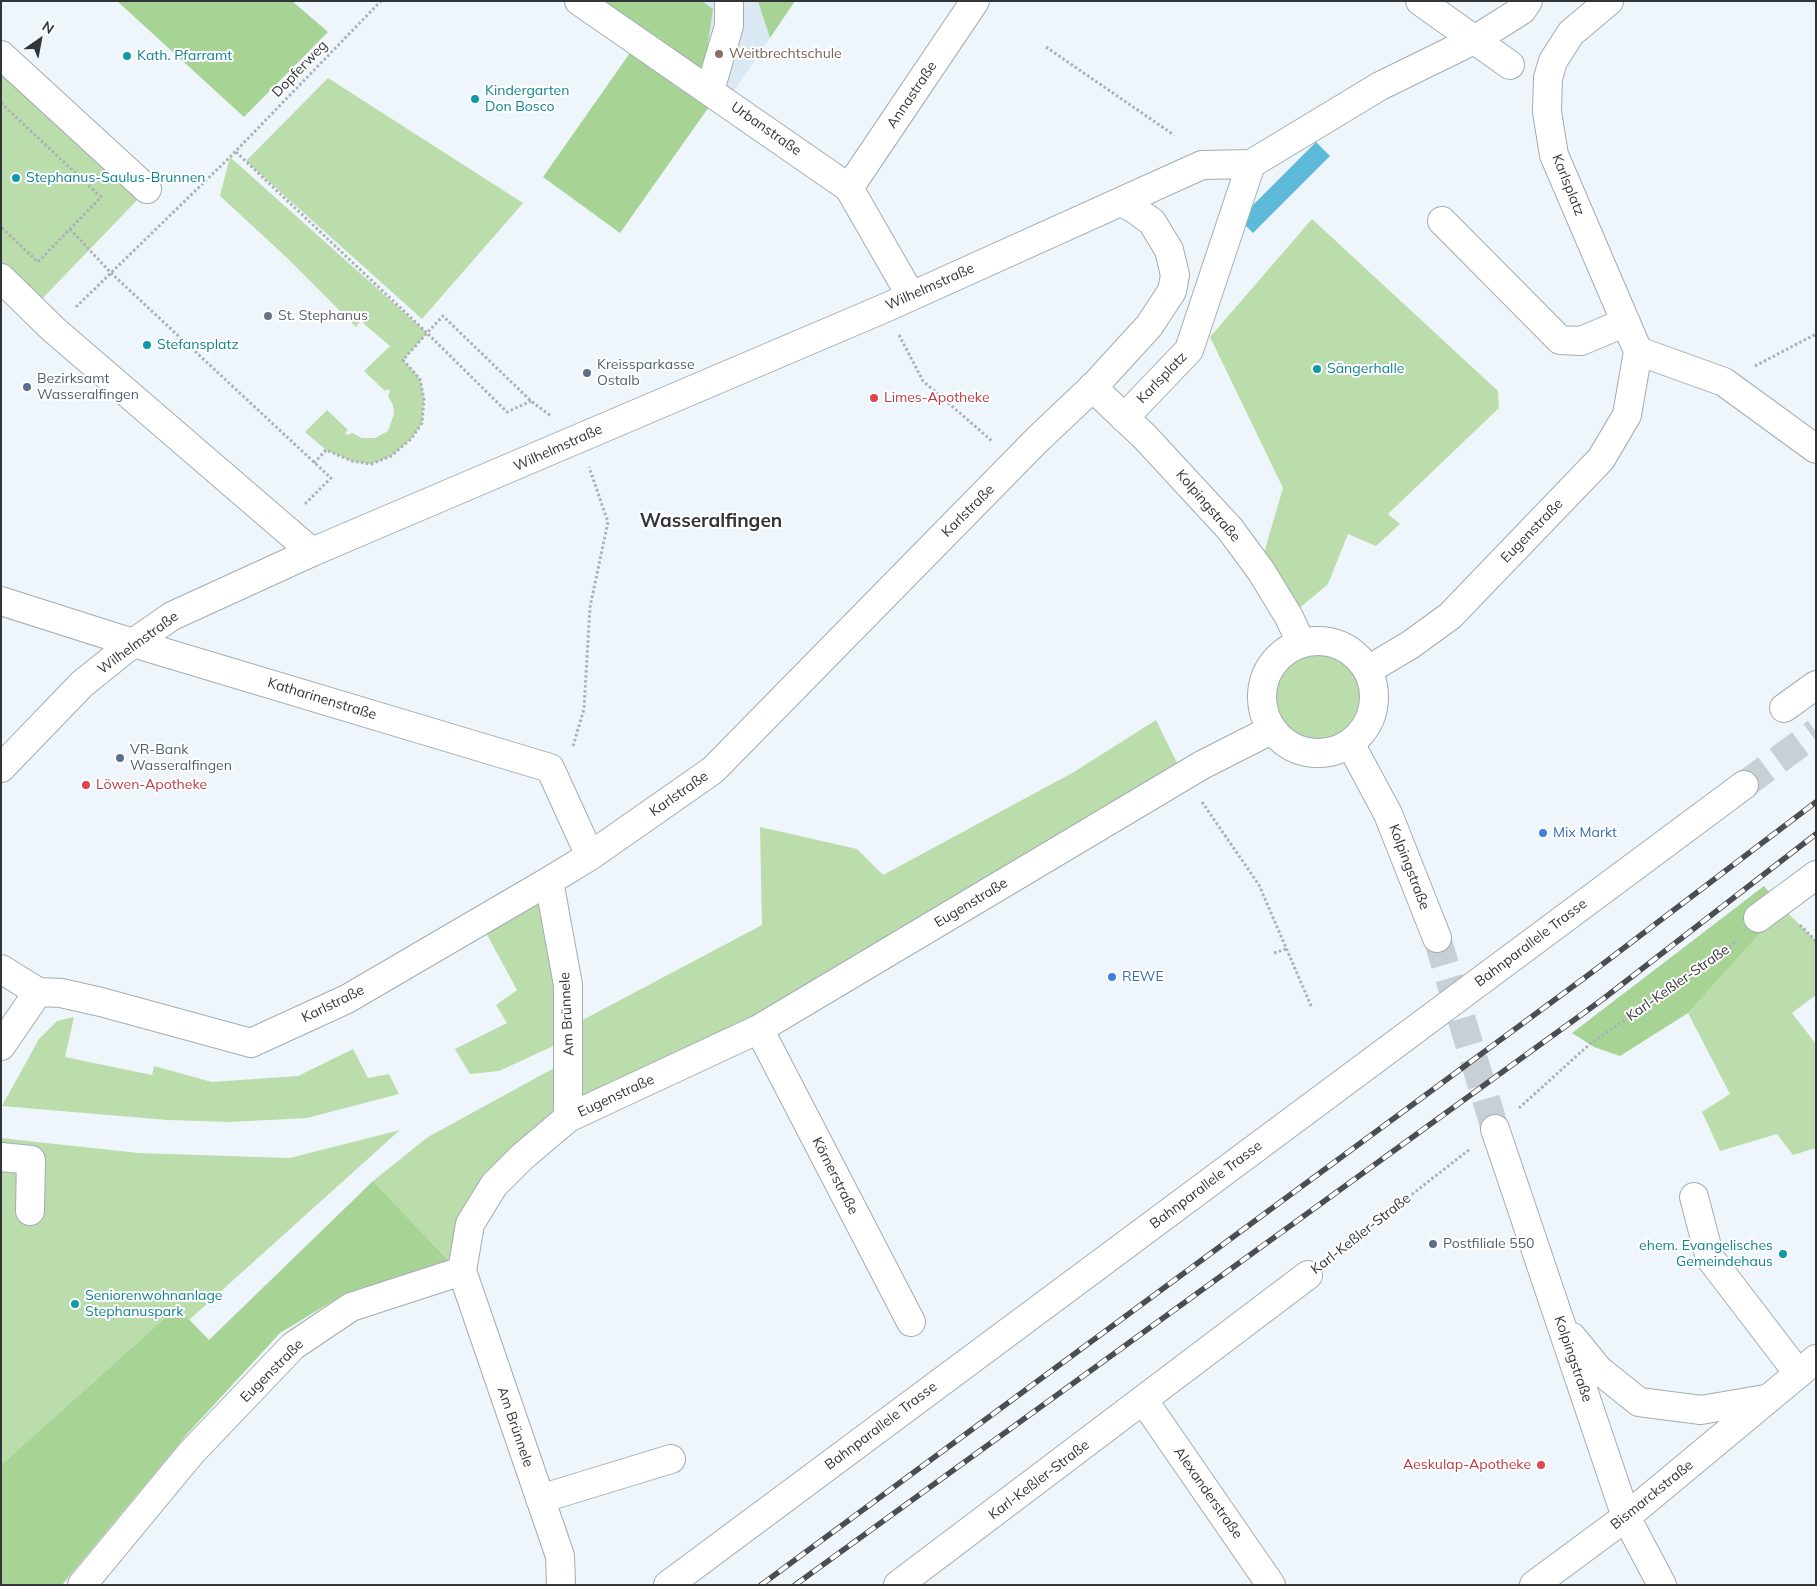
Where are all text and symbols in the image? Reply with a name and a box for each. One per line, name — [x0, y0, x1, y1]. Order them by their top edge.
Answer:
north arrow — [15, 15, 65, 65]
text: N — [39, 17, 58, 38]
street label: Dopferweg — [269, 37, 331, 101]
place label: Weitbrechtschule — [729, 46, 842, 62]
place label: Kath. Pfarramt — [137, 48, 232, 64]
marker: Weitbrechtschule — [713, 48, 725, 60]
marker: Kath. Pfarramt — [121, 50, 133, 62]
street label: Annastraße — [884, 58, 940, 132]
place label: Kindergarten Don Bosco — [485, 83, 569, 115]
marker: Kindergarten Don Bosco — [469, 93, 481, 105]
street label: Urbanstraße — [728, 99, 804, 159]
street label: Karlsplatz — [1548, 152, 1588, 218]
place label: Stephanus-Saulus-Brunnen — [26, 170, 206, 186]
marker: Stephanus-Saulus-Brunnen — [10, 172, 22, 184]
street label: Wilhelmstraße — [883, 260, 977, 314]
place label: St. Stephanus — [278, 308, 368, 324]
marker: St. Stephanus — [262, 310, 274, 322]
place label: Stefansplatz — [157, 337, 239, 353]
marker: Stefansplatz — [141, 339, 153, 351]
street label: Karlsplatz — [1133, 349, 1191, 407]
place label: Kreissparkasse Ostalb — [597, 357, 695, 390]
place label: Sängerhalle — [1327, 361, 1404, 377]
marker: Sängerhalle — [1311, 363, 1323, 375]
marker: Kreissparkasse Ostalb — [581, 367, 593, 379]
place label: Bezirksamt Wasseralfingen — [37, 371, 139, 404]
marker: Bezirksamt Wasseralfingen — [21, 381, 33, 393]
place label: Limes-Apotheke — [884, 390, 990, 406]
marker: Limes-Apotheke — [868, 392, 880, 404]
street label: Wilhelmstraße — [511, 421, 605, 475]
street label: Kolpingstraße — [1172, 466, 1244, 546]
street label: Karlstraße — [938, 481, 998, 541]
street label: Eugenstraße — [1497, 496, 1567, 566]
district label: Wasseralfingen — [640, 510, 782, 532]
street label: Wilhelmstraße — [94, 608, 182, 678]
street label: Katharinenstraße — [266, 674, 378, 724]
place label: VR-Bank Wasseralfingen — [130, 742, 232, 774]
marker: VR-Bank Wasseralfingen — [114, 752, 126, 764]
street label: Karlstraße — [647, 768, 711, 820]
place label: Löwen-Apotheke — [96, 777, 207, 793]
marker: Löwen-Apotheke — [80, 779, 92, 791]
street label: Kolpingstraße — [1385, 822, 1433, 912]
place label: Mix Markt — [1553, 825, 1617, 841]
marker: Mix Markt — [1537, 827, 1549, 839]
street label: Eugenstraße — [931, 875, 1011, 931]
street label: Bahnparallele Trasse — [1472, 895, 1590, 991]
street label: Karl-Keßler-Straße — [1623, 941, 1733, 1025]
place label: REWE — [1122, 969, 1164, 985]
marker: REWE — [1106, 971, 1118, 983]
street label: Am Brünnele — [556, 972, 578, 1056]
street label: Karlstraße — [299, 982, 367, 1026]
street label: Eugenstraße — [575, 1071, 657, 1121]
street label: Körnerstraße — [808, 1135, 862, 1217]
street label: Bahnparallele Trasse — [1147, 1137, 1265, 1233]
street label: Karl-Keßler-Straße — [1308, 1190, 1414, 1278]
place label: Postfiliale 550 — [1443, 1236, 1534, 1252]
marker: Postfiliale 550 — [1427, 1238, 1439, 1250]
place label: ehem. Evangelisches Gemeindehaus — [1639, 1238, 1773, 1270]
marker: ehem. Evangelisches Gemeindehaus — [1777, 1248, 1789, 1260]
place label: Seniorenwohnanlage Stephanuspark — [85, 1288, 222, 1320]
marker: Seniorenwohnanlage Stephanuspark — [69, 1298, 81, 1310]
street label: Kolpingstraße — [1550, 1314, 1596, 1404]
street label: Eugenstraße — [237, 1336, 307, 1406]
street label: Bahnparallele Trasse — [822, 1378, 940, 1474]
street label: Am Brünnele — [493, 1385, 537, 1469]
street label: Karl-Keßler-Straße — [985, 1437, 1093, 1523]
street label: Alexanderstraße — [1170, 1444, 1246, 1542]
place label: Aeskulap-Apotheke — [1403, 1457, 1531, 1473]
street label: Bismarckstraße — [1607, 1457, 1697, 1533]
marker: Aeskulap-Apotheke — [1535, 1459, 1547, 1471]

